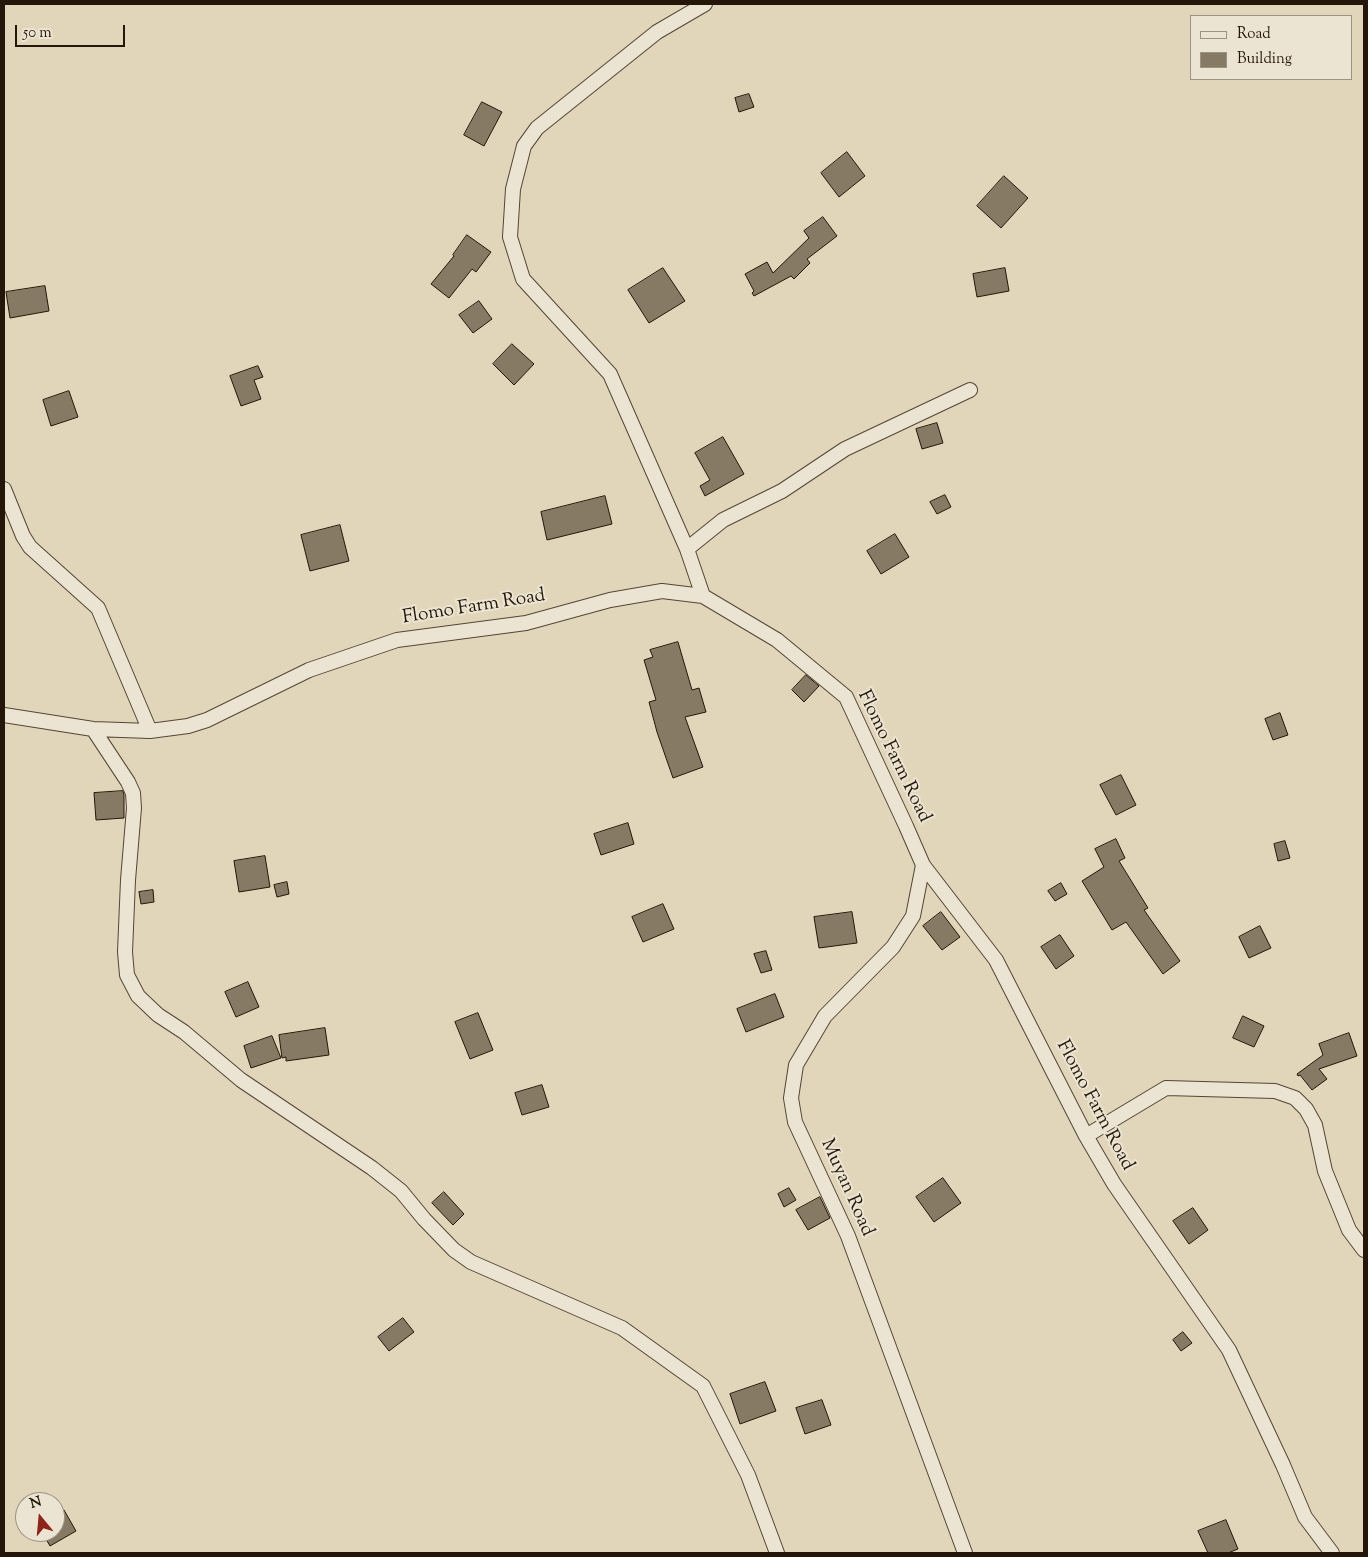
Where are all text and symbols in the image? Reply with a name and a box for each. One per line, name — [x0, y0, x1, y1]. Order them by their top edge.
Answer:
scale bar — [18, 15, 128, 47]
legend — [1190, 15, 1353, 80]
text: 50 m — [23, 23, 52, 44]
text: Road — [1237, 24, 1271, 45]
text: Building — [1237, 49, 1292, 70]
street label: Flomo Farm Road — [401, 585, 547, 631]
street label: Flomo Farm Road — [851, 687, 935, 827]
street label: Flomo Farm Road — [1050, 1037, 1138, 1175]
street label: Muyan Road — [814, 1136, 878, 1240]
north arrow — [15, 1492, 65, 1542]
text: N — [28, 1492, 44, 1515]

